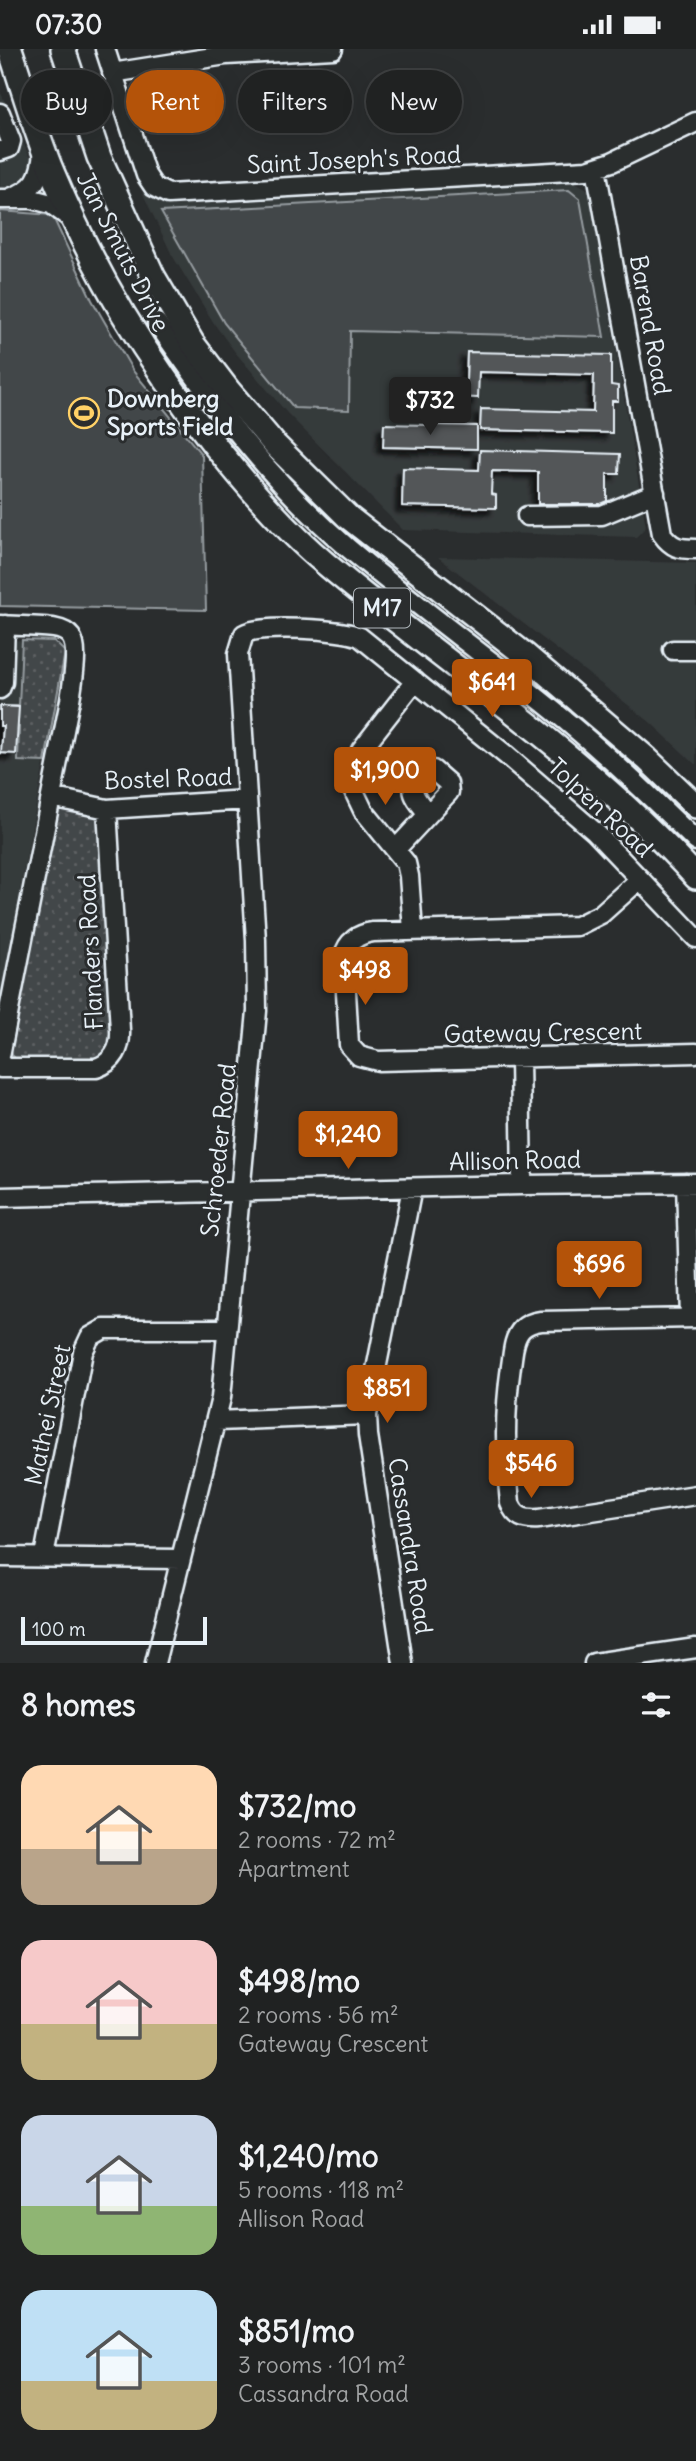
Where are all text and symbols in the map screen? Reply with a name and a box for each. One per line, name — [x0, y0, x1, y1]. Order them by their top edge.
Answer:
text: 07:30 — [35, 8, 102, 41]
chip: Buy — [21, 70, 112, 133]
chip: Rent — [126, 70, 224, 133]
chip: Filters — [238, 70, 352, 133]
chip: New — [366, 70, 462, 133]
street label: Saint Joseph's Road — [246, 138, 462, 180]
street label: Jan Smuts Drive — [71, 167, 177, 336]
street label: Barend Road — [624, 253, 678, 397]
pin: $732 — [389, 377, 471, 437]
place label: Downberg Sports Field — [107, 383, 233, 441]
text: $732 — [405, 385, 455, 414]
sports icon: Downberg Sports Field — [67, 396, 101, 430]
road number: M17 — [354, 589, 410, 628]
pin: $641 — [451, 659, 533, 719]
text: $641 — [468, 667, 516, 696]
pin: $1,900 — [328, 747, 442, 807]
street label: Tolpen Road — [542, 751, 659, 863]
text: $1,900 — [350, 755, 420, 784]
street label: Bostel Road — [103, 761, 233, 795]
street label: Flanders Road — [71, 873, 109, 1031]
pin: $498 — [324, 947, 406, 1007]
text: $498 — [339, 955, 391, 984]
street label: Gateway Crescent — [443, 1015, 643, 1049]
street label: Schroeder Road — [194, 1062, 242, 1238]
pin: $1,240 — [291, 1111, 405, 1171]
text: $1,240 — [315, 1119, 381, 1148]
street label: Allison Road — [449, 1144, 581, 1176]
pin: $696 — [558, 1241, 640, 1301]
text: $696 — [573, 1249, 625, 1278]
street label: Mathei Street — [17, 1342, 77, 1488]
pin: $851 — [346, 1365, 428, 1425]
text: $851 — [363, 1373, 411, 1402]
pin: $546 — [490, 1441, 572, 1500]
text: $546 — [505, 1448, 557, 1477]
street label: Cassandra Road — [382, 1456, 440, 1636]
scale bar — [21, 1614, 206, 1646]
text: 100 m — [32, 1617, 86, 1641]
text: 8 homes — [21, 1686, 136, 1724]
icon: filters — [637, 1686, 675, 1724]
text: $732/mo — [238, 1787, 356, 1825]
icon: home — [77, 1793, 161, 1877]
text: 2 rooms · 72 m² — [238, 1825, 396, 1854]
text: Apartment — [238, 1854, 350, 1883]
text: $498/mo — [238, 1962, 360, 2000]
icon: home — [77, 1968, 161, 2052]
text: 2 rooms · 56 m² — [238, 2000, 399, 2029]
text: Gateway Crescent — [238, 2029, 428, 2058]
text: $1,240/mo — [238, 2137, 379, 2175]
icon: home — [77, 2143, 161, 2227]
text: 5 rooms · 118 m² — [238, 2175, 404, 2204]
text: Allison Road — [238, 2204, 364, 2233]
text: $851/mo — [238, 2312, 355, 2350]
icon: home — [77, 2318, 161, 2402]
text: 3 rooms · 101 m² — [238, 2350, 406, 2379]
text: Cassandra Road — [238, 2379, 409, 2408]

